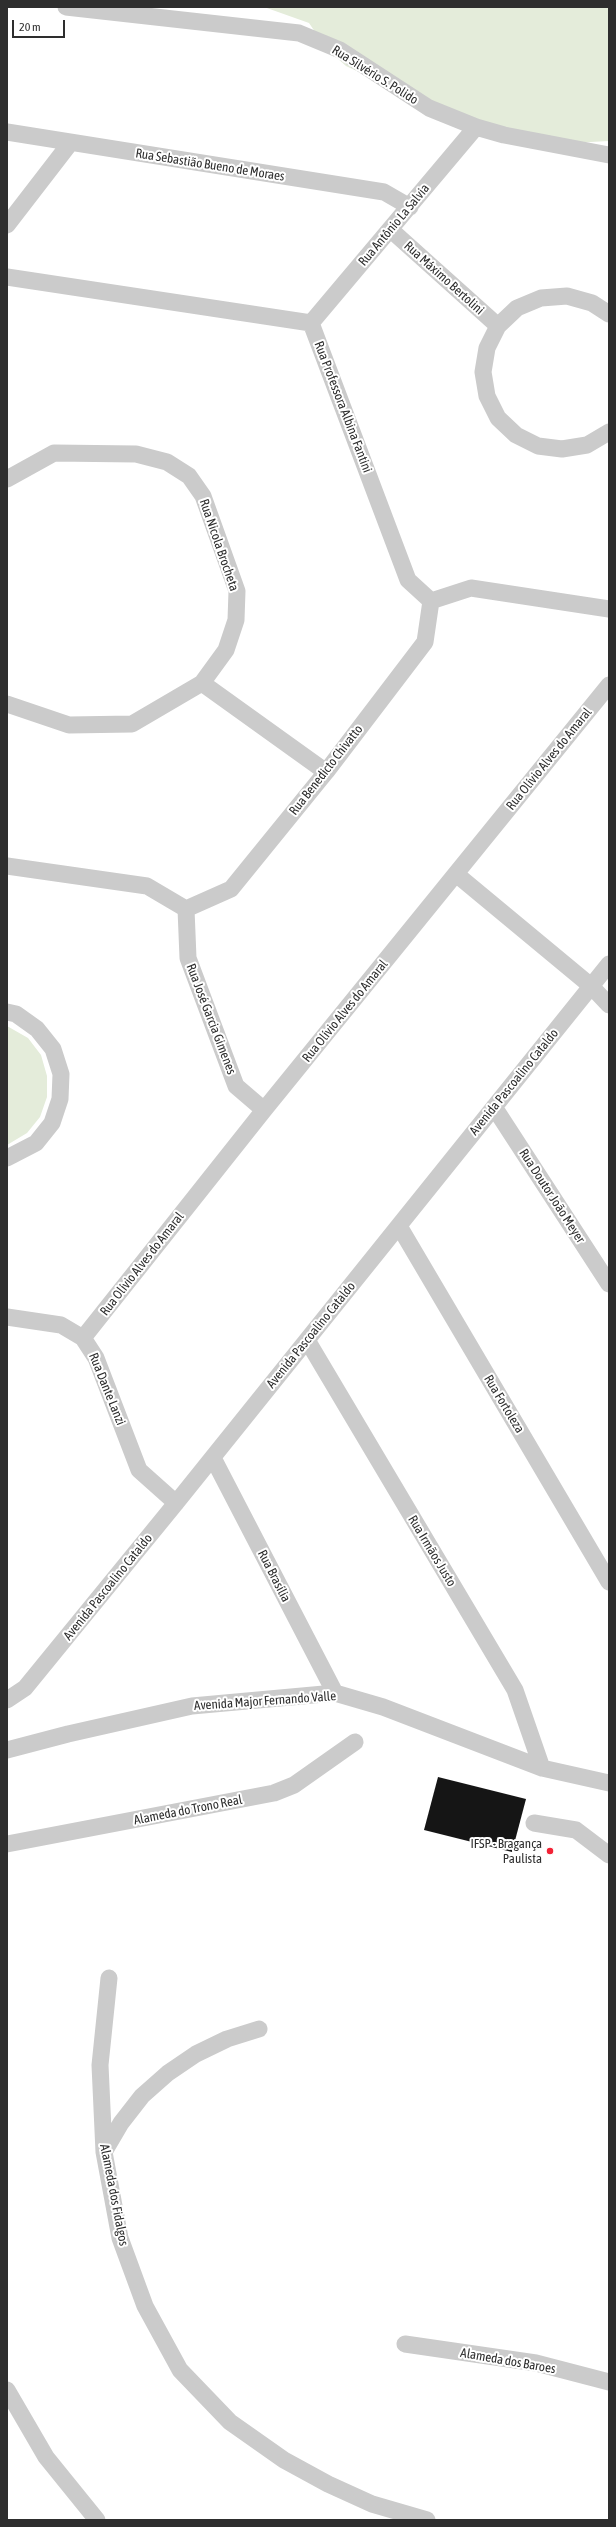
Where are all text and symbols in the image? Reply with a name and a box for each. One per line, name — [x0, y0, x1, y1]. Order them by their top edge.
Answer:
scale bar — [14, 12, 67, 38]
text: 20 m — [19, 20, 41, 34]
street label: Rua Silvério S. Polido — [329, 42, 421, 108]
street label: Rua Sebastião Bueno de Moraes — [134, 146, 286, 184]
street label: Rua Antônio La Salvia — [355, 181, 433, 269]
street label: Rua Máximo Bertolini — [401, 238, 487, 318]
street label: Rua Professora Albina Fantini — [311, 339, 375, 475]
street label: Rua Nicola Brocheta — [196, 497, 242, 593]
street label: Rua Olívio Alves do Amaral — [503, 705, 595, 813]
street label: Rua Benedicto Chivatto — [286, 722, 366, 818]
street label: Rua Olívio Alves do Amaral — [299, 957, 391, 1065]
street label: Rua José Garcia Gimenes — [183, 961, 239, 1077]
street label: Avenida Pascoalino Cataldo — [466, 1026, 562, 1138]
street label: Rua Doutor João Meyer — [516, 1146, 588, 1246]
street label: Rua Olívio Alves do Amaral — [97, 1209, 187, 1319]
street label: Avenida Pascoalino Cataldo — [263, 1279, 359, 1391]
street label: Rua Dante Lanzi — [85, 1351, 129, 1427]
street label: Rua Fortoleza — [481, 1372, 527, 1436]
street label: Rua Irmãos Justo — [405, 1513, 459, 1589]
street label: Avenida Pascoalino Cataldo — [60, 1531, 156, 1643]
street label: Rua Brasília — [254, 1547, 294, 1605]
street label: Avenida Major Fernando Valle — [193, 1688, 337, 1714]
street label: Alameda do Trono Real — [132, 1792, 244, 1828]
place label: IFSP - Bragança Paulista — [470, 1836, 542, 1867]
marker: IFSP - Bragança Paulista — [545, 1846, 555, 1856]
street label: Alameda dos Fidalgos — [96, 2143, 132, 2247]
street label: Alameda dos Baroes — [459, 2345, 557, 2377]

